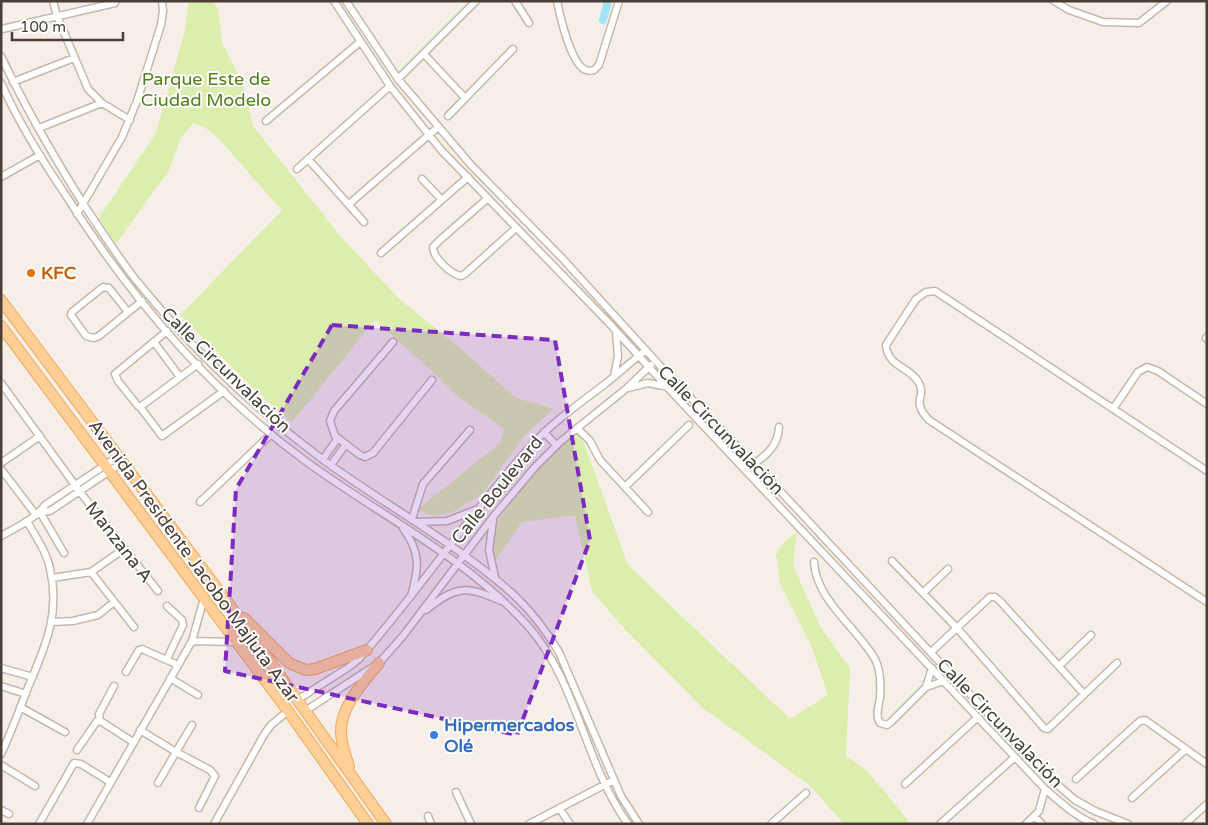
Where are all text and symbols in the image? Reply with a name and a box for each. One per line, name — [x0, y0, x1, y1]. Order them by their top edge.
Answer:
scale bar — [12, 10, 124, 42]
text: 100 m — [20, 18, 66, 36]
park label: Parque Este de Ciudad Modelo — [141, 68, 271, 111]
place label: KFC — [41, 262, 77, 284]
marker: KFC — [25, 267, 37, 279]
street label: Calle Circunvalación — [157, 302, 295, 438]
street label: Calle Circunvalación — [653, 361, 789, 499]
street label: Avenida Presidente Jacobo Majluta Azar — [84, 415, 304, 707]
street label: Calle Boulevard — [447, 431, 547, 549]
street label: Manzana A — [81, 497, 157, 587]
street label: Calle Circunvalación — [932, 654, 1068, 792]
place label: Hipermercados Olé — [444, 714, 575, 757]
marker: Hipermercados Olé — [428, 729, 440, 741]

